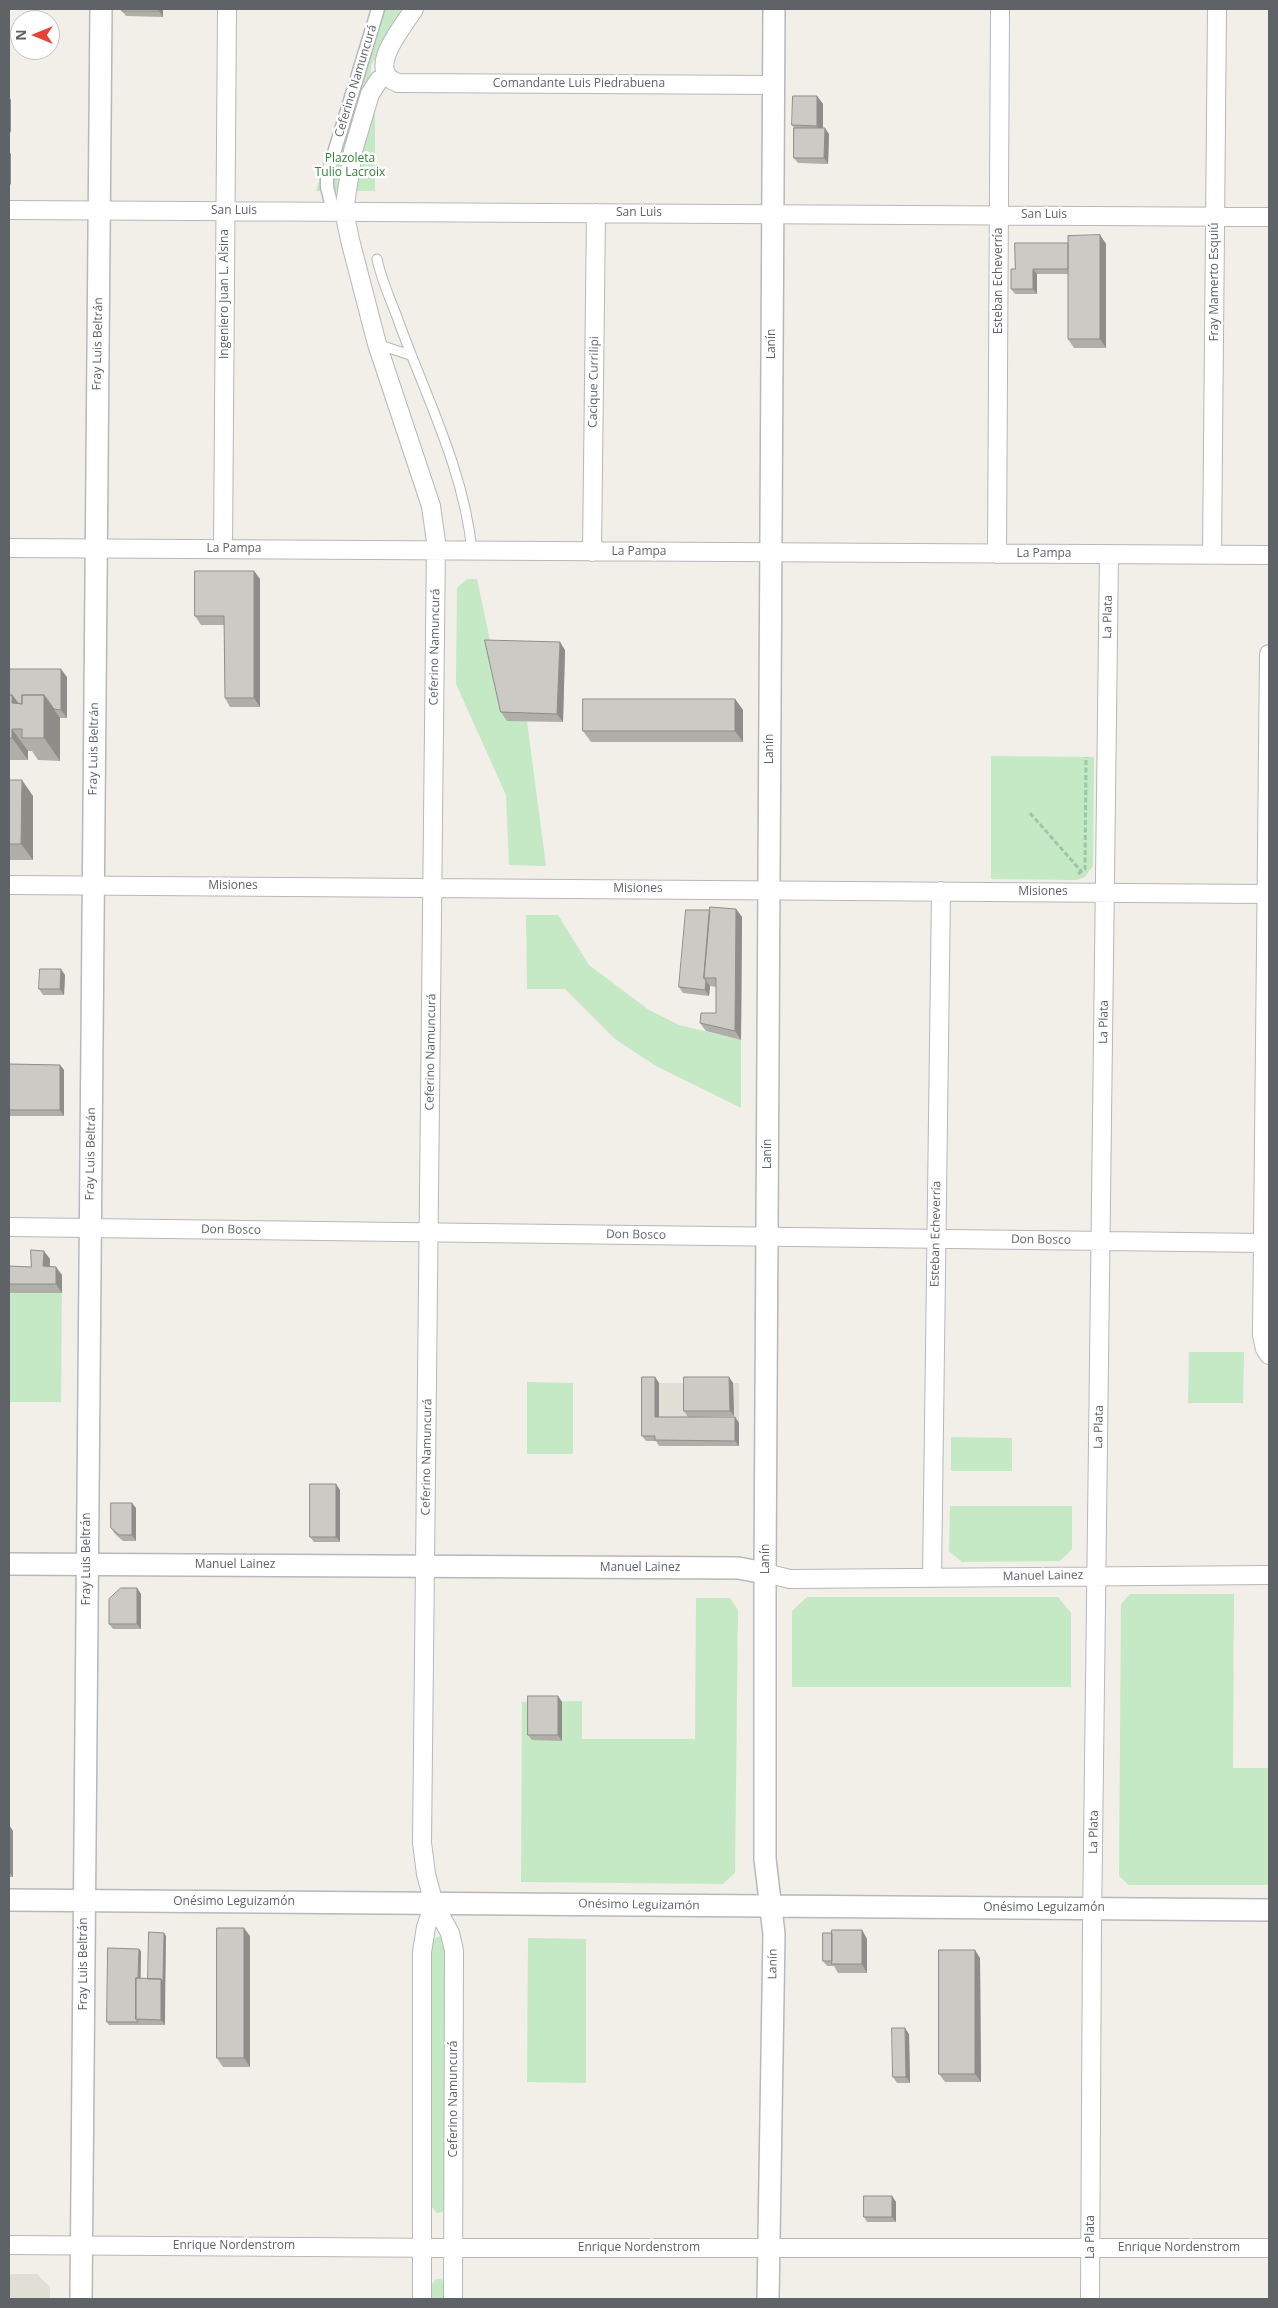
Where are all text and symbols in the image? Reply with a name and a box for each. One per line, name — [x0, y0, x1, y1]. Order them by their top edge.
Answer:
north arrow — [10, 10, 60, 60]
street label: Ceferino Namuncurá — [332, 23, 380, 139]
text: N — [11, 29, 30, 41]
street label: Comandante Luis Piedrabuena — [493, 77, 665, 91]
park label: Plazoleta Tulio Lacroix — [315, 152, 385, 180]
street label: San Luis — [211, 204, 257, 218]
street label: San Luis — [616, 206, 662, 220]
street label: San Luis — [1021, 208, 1067, 222]
street label: Fray Mamerto Esquiú — [1208, 222, 1222, 342]
street label: Esteban Echeverría — [992, 228, 1006, 334]
street label: Ingeniero Juan L. Alsina — [218, 229, 232, 359]
street label: Fray Luis Beltrán — [90, 297, 106, 391]
street label: Lanín — [765, 329, 779, 359]
street label: Cacique Currilipi — [586, 336, 602, 428]
street label: La Pampa — [206, 542, 262, 556]
street label: La Pampa — [611, 545, 667, 559]
street label: La Pampa — [1016, 547, 1072, 561]
street label: Ceferino Namuncurá — [427, 588, 443, 706]
street label: La Plata — [1100, 595, 1116, 639]
street label: Fray Luis Beltrán — [86, 702, 102, 796]
street label: Lanín — [763, 734, 777, 764]
street label: Misiones — [208, 879, 258, 893]
street label: Misiones — [613, 882, 663, 896]
street label: Misiones — [1018, 885, 1068, 899]
street label: Ceferino Namuncurá — [423, 993, 439, 1111]
street label: La Plata — [1096, 1000, 1112, 1044]
street label: Fray Luis Beltrán — [83, 1107, 99, 1201]
street label: Lanín — [761, 1139, 775, 1169]
street label: Esteban Echeverría — [928, 1181, 944, 1287]
street label: Don Bosco — [201, 1222, 261, 1238]
street label: Don Bosco — [606, 1227, 666, 1243]
street label: Don Bosco — [1011, 1232, 1071, 1248]
street label: Ceferino Namuncurá — [419, 1398, 435, 1516]
street label: La Plata — [1091, 1405, 1107, 1449]
street label: Fray Luis Beltrán — [80, 1512, 94, 1606]
street label: Lanín — [759, 1544, 773, 1574]
street label: Manuel Lainez — [195, 1558, 275, 1572]
street label: Manuel Lainez — [600, 1561, 680, 1575]
street label: Manuel Lainez — [1003, 1568, 1083, 1584]
street label: La Plata — [1086, 1810, 1102, 1854]
street label: Onésimo Leguizamón — [173, 1895, 295, 1909]
street label: Onésimo Leguizamón — [578, 1897, 700, 1913]
street label: Onésimo Leguizamón — [983, 1901, 1105, 1915]
street label: Fray Luis Beltrán — [77, 1917, 91, 2011]
street label: Lanín — [766, 1949, 780, 1979]
street label: Ceferino Namuncurá — [447, 2041, 461, 2157]
street label: La Plata — [1084, 2215, 1098, 2259]
street label: Enrique Nordenstrom — [173, 2239, 295, 2253]
street label: Enrique Nordenstrom — [578, 2241, 700, 2255]
street label: Enrique Nordenstrom — [1118, 2241, 1240, 2255]

